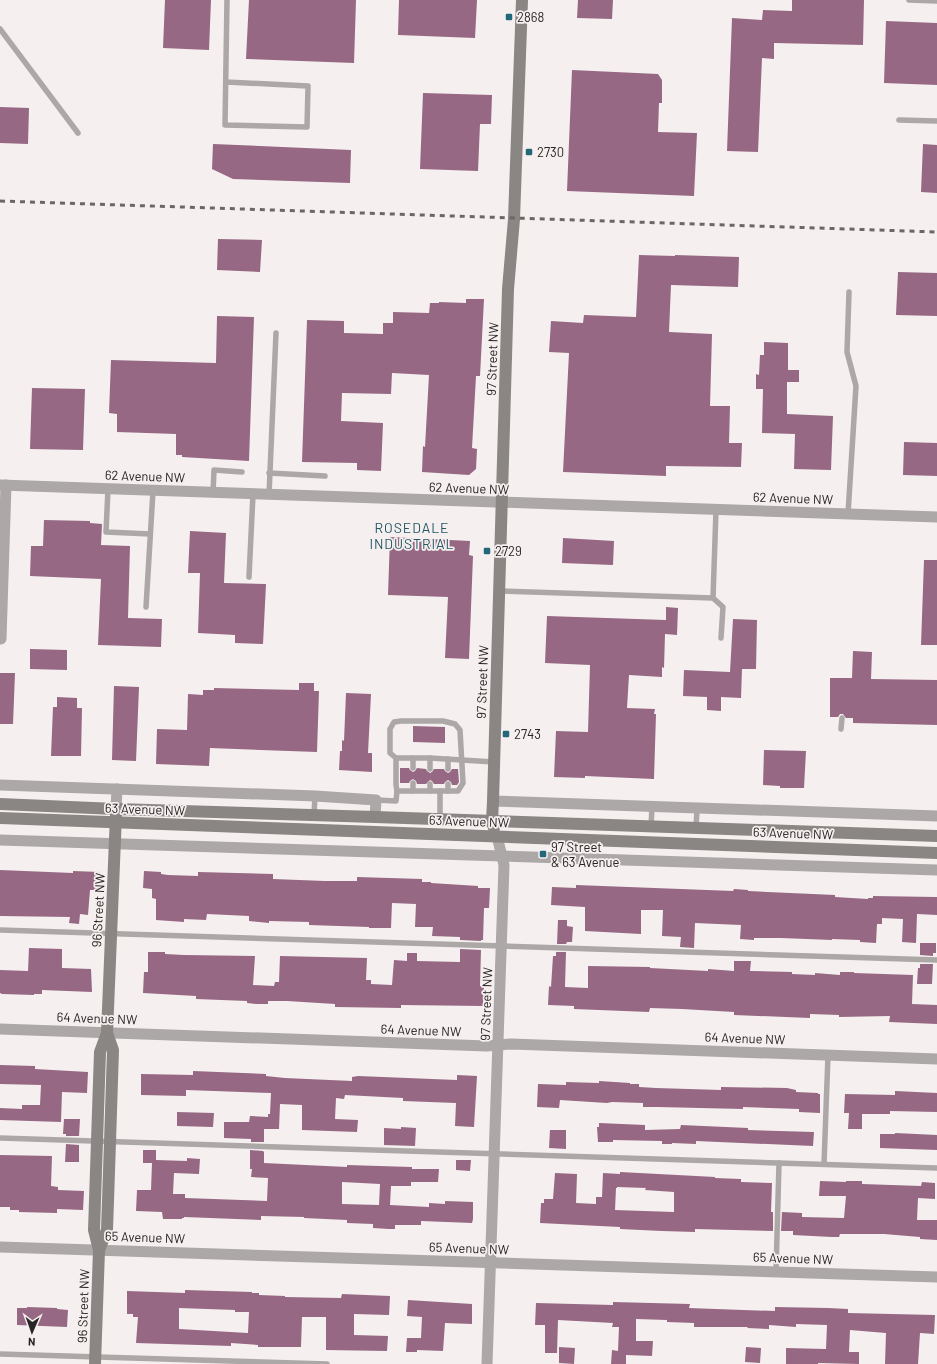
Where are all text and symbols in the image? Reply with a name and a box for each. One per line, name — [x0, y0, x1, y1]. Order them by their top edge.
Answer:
place label: 2868 — [517, 9, 544, 25]
marker: 2868 — [504, 12, 514, 22]
place label: 2730 — [537, 144, 564, 160]
marker: 2730 — [524, 147, 534, 157]
street label: 97 Street NW — [483, 321, 501, 396]
street label: 62 Avenue NW — [105, 467, 186, 485]
street label: 62 Avenue NW — [429, 479, 510, 497]
street label: 62 Avenue NW — [753, 489, 834, 507]
district label: ROSEDALE INDUSTRIAL — [369, 519, 455, 552]
place label: 2729 — [495, 543, 522, 559]
marker: 2729 — [482, 546, 492, 556]
street label: 97 Street NW — [473, 644, 491, 719]
place label: 2743 — [514, 726, 541, 742]
marker: 2743 — [501, 729, 511, 739]
street label: 63 Avenue NW — [105, 800, 186, 818]
street label: 63 Avenue NW — [429, 812, 510, 830]
street label: 63 Avenue NW — [753, 824, 834, 842]
place label: 97 Street & 63 Avenue — [551, 839, 620, 870]
marker: 97 Street & 63 Avenue — [538, 849, 548, 859]
street label: 96 Street NW — [88, 872, 108, 948]
street label: 97 Street NW — [477, 966, 495, 1041]
street label: 64 Avenue NW — [56, 1009, 138, 1027]
street label: 64 Avenue NW — [380, 1021, 462, 1039]
street label: 64 Avenue NW — [704, 1029, 786, 1047]
street label: 65 Avenue NW — [105, 1228, 186, 1246]
street label: 65 Avenue NW — [429, 1239, 510, 1257]
street label: 65 Avenue NW — [753, 1249, 834, 1267]
street label: 96 Street NW — [74, 1268, 92, 1343]
north arrow — [12, 1312, 52, 1352]
text: N — [28, 1336, 36, 1349]

